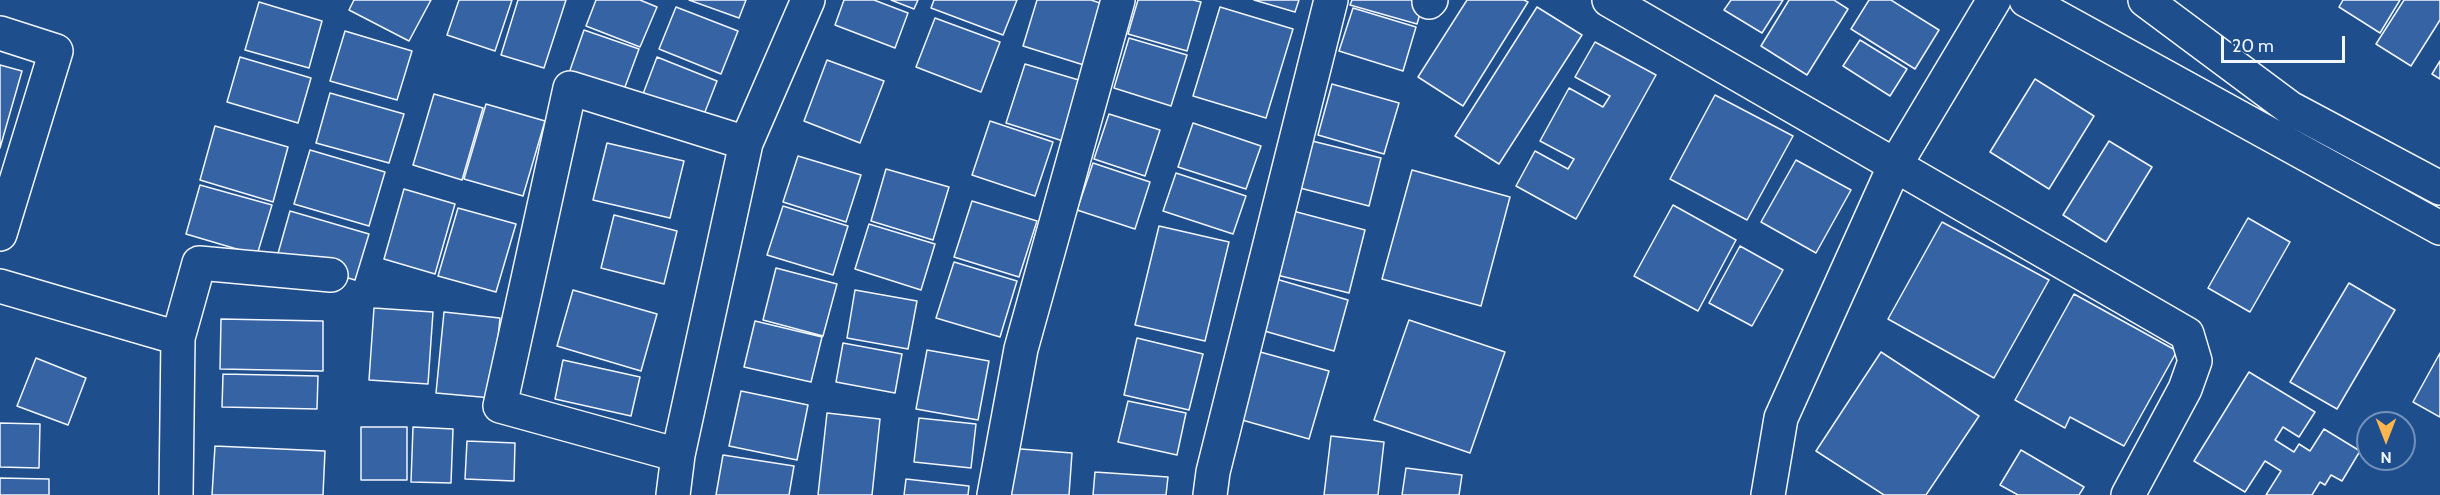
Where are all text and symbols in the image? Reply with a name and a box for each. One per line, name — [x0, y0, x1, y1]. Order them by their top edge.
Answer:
scale bar — [2224, 24, 2348, 62]
text: 20 m — [2232, 35, 2274, 57]
north arrow — [2356, 411, 2416, 471]
text: N — [2380, 448, 2392, 467]

